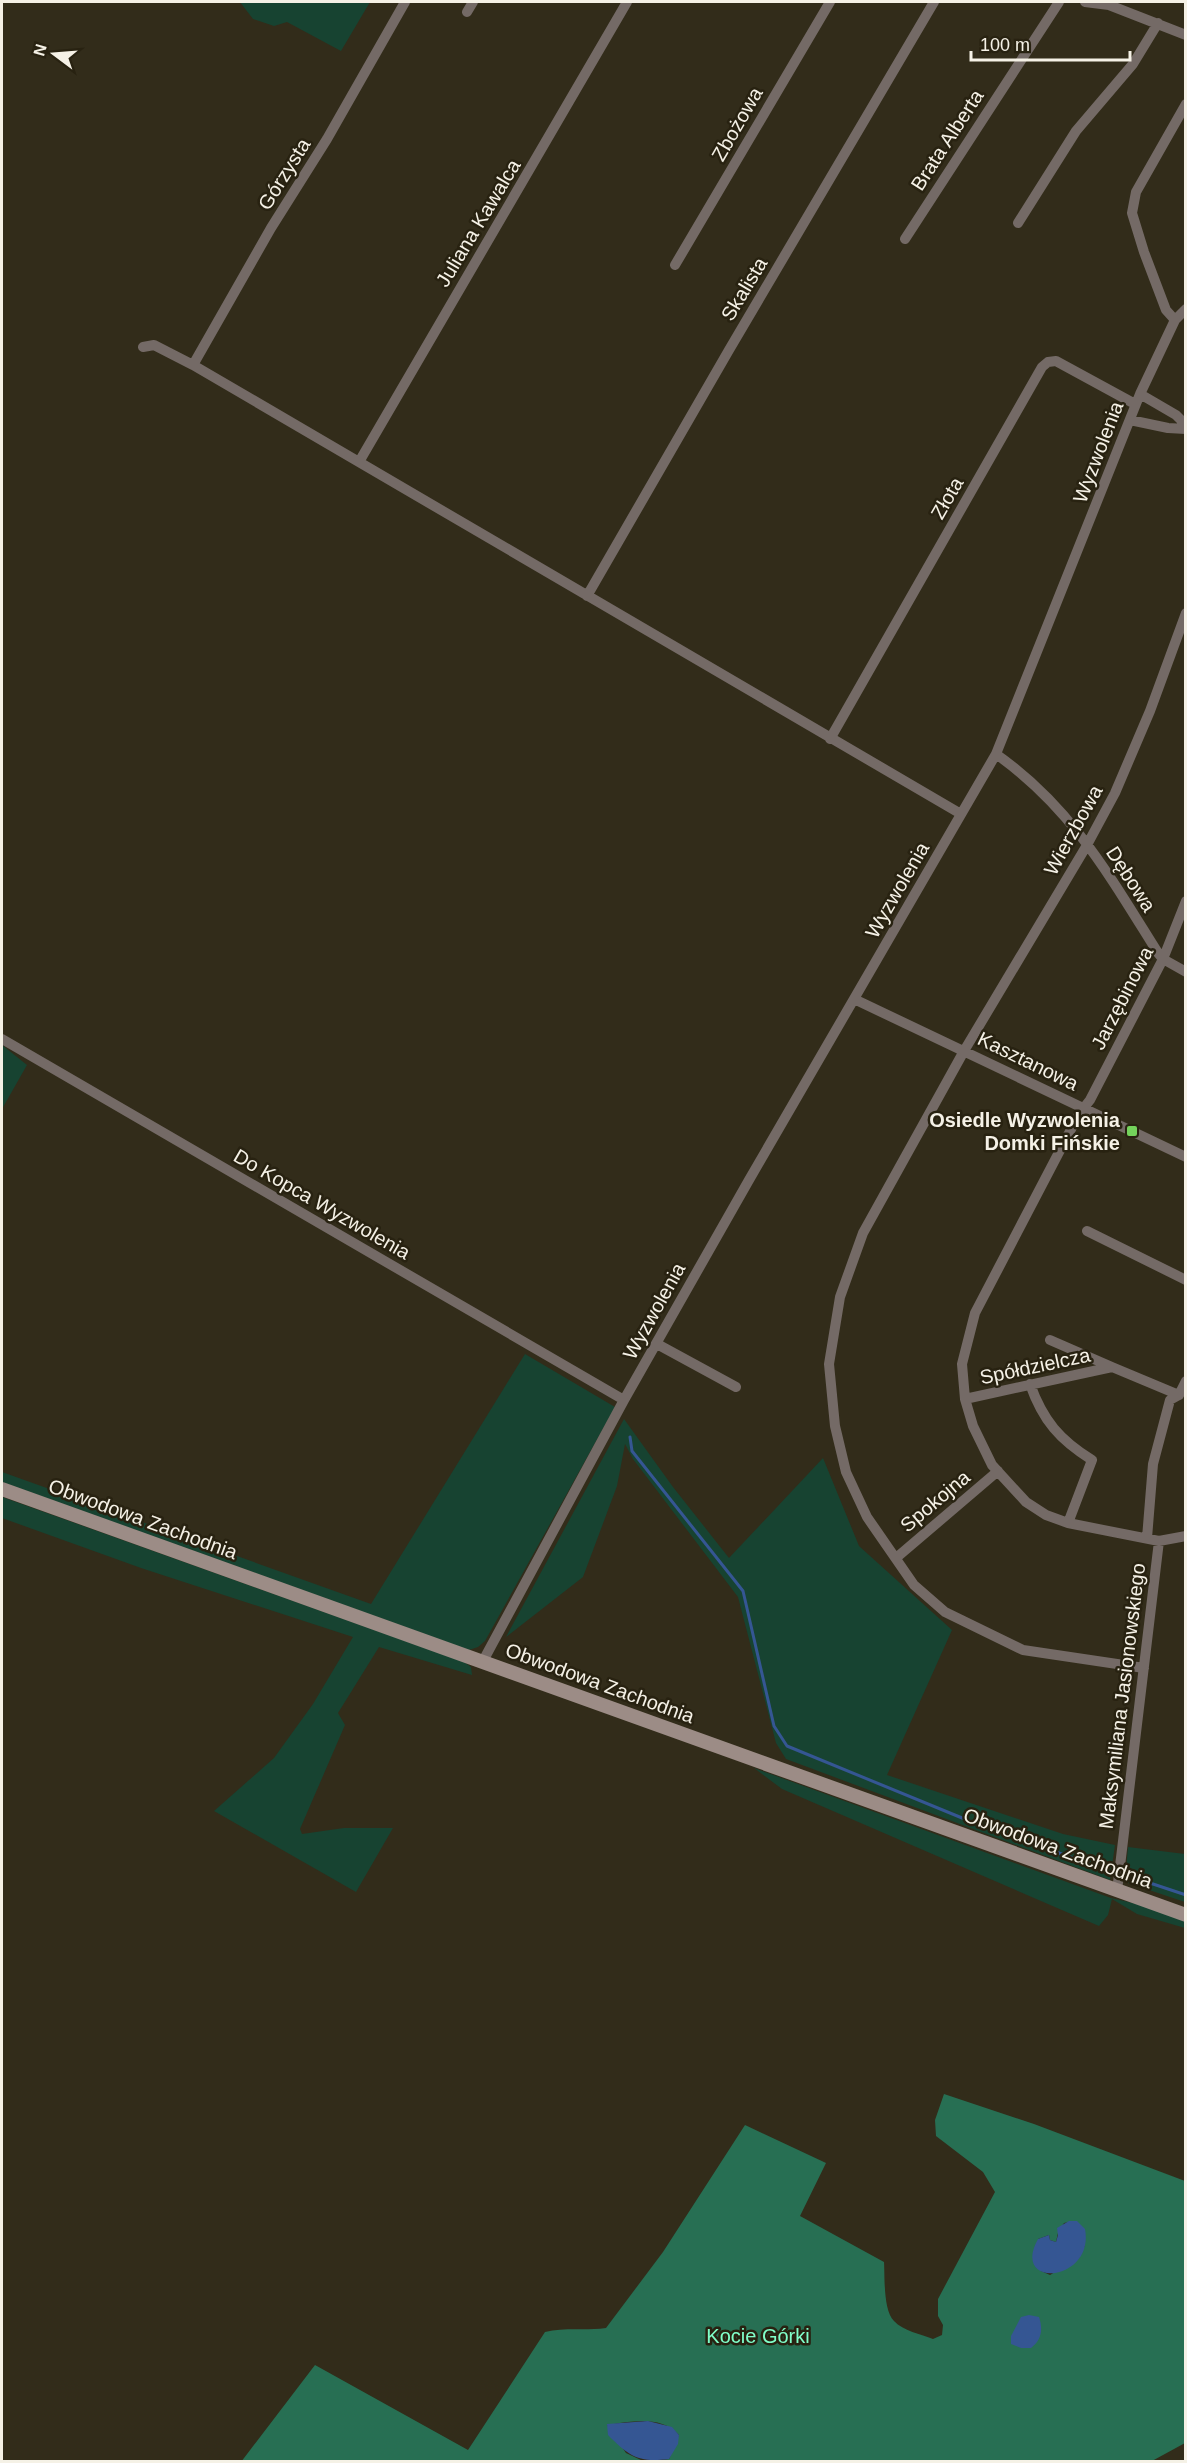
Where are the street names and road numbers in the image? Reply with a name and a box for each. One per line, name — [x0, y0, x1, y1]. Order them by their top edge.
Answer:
street label: Zbożowa — [707, 83, 767, 165]
street label: Brata Alberta — [906, 85, 988, 194]
street label: Górzysta — [253, 134, 315, 214]
street label: Juliana Kawalca — [431, 155, 525, 291]
street label: Skalista — [717, 253, 772, 325]
street label: Wyzwolenia — [1069, 398, 1128, 506]
street label: Złota — [926, 472, 968, 523]
street label: Wierzbowa — [1039, 781, 1107, 879]
street label: Wyzwolenia — [861, 838, 934, 942]
street label: Dębowa — [1102, 842, 1161, 916]
street label: Jarzębinowa — [1087, 942, 1158, 1053]
street label: Kasztanowa — [974, 1027, 1083, 1095]
street label: Do Kopca Wyzwolenia — [230, 1144, 415, 1264]
street label: Wyzwolenia — [619, 1258, 690, 1363]
street label: Spółdzielcza — [978, 1343, 1093, 1388]
street label: Spokojna — [896, 1465, 975, 1536]
street label: Obwodowa Zachodnia — [46, 1475, 241, 1564]
street label: Maksymiliana Jasionowskiego — [1095, 1562, 1149, 1830]
street label: Obwodowa Zachodnia — [503, 1639, 698, 1728]
street label: Obwodowa Zachodnia — [961, 1804, 1156, 1893]

